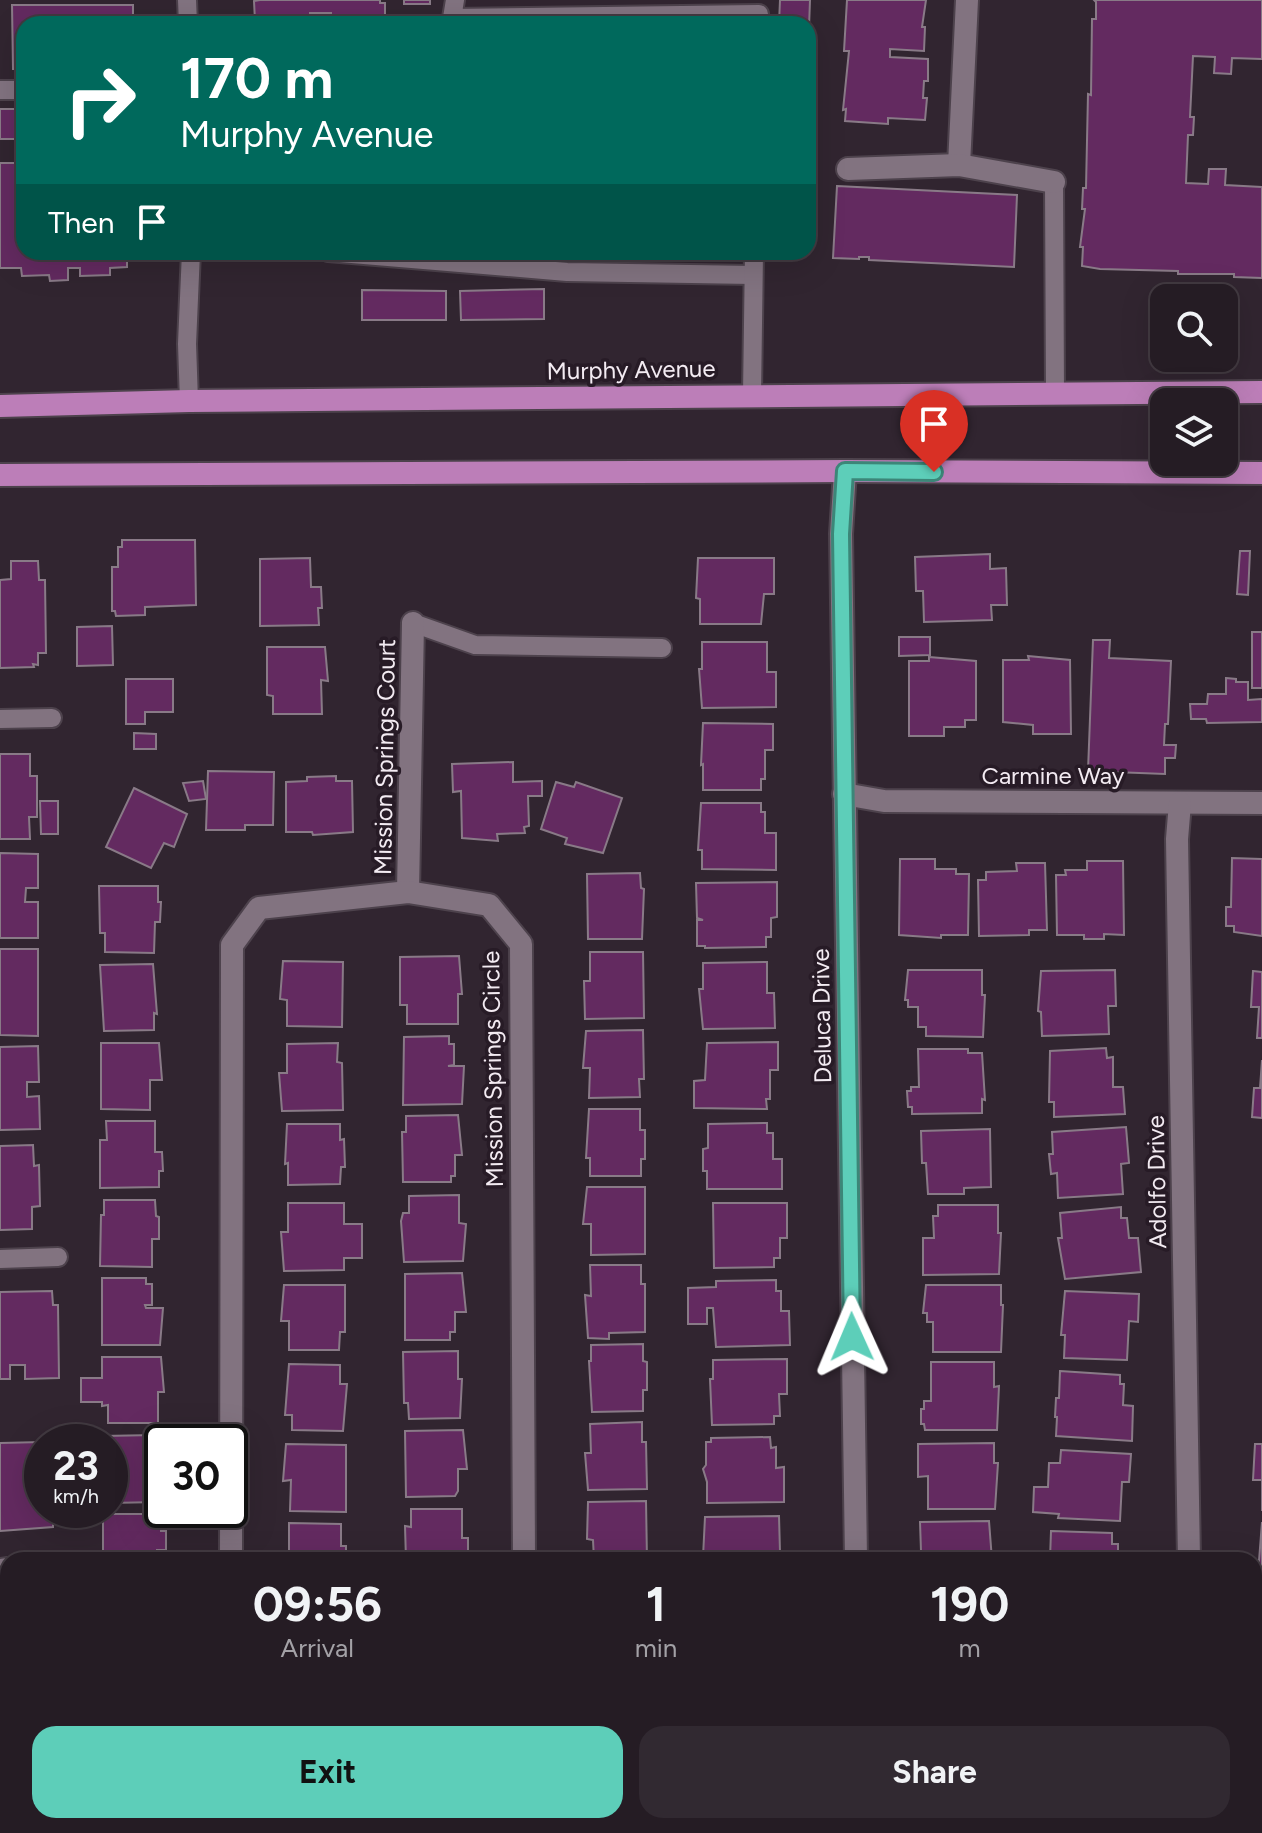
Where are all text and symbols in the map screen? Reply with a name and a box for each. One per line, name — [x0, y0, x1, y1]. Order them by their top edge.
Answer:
text: 170 m — [180, 45, 333, 112]
icon: right — [48, 48, 152, 152]
text: Murphy Avenue — [180, 113, 433, 156]
icon: arrive — [130, 200, 174, 244]
text: Then — [48, 204, 114, 241]
map controls — [1150, 284, 1238, 476]
button: search — [1150, 284, 1238, 372]
street label: Murphy Avenue — [546, 354, 716, 385]
button: layers — [1150, 388, 1238, 476]
pin — [900, 390, 968, 472]
icon: arrive — [912, 402, 956, 446]
street label: Mission Springs Court — [368, 639, 401, 875]
street label: Carmine Way — [982, 761, 1125, 790]
street label: Deluca Drive — [806, 948, 837, 1084]
street label: Mission Springs Circle — [476, 950, 509, 1188]
street label: Adolfo Drive — [1141, 1115, 1172, 1249]
position arrow — [810, 1295, 894, 1379]
speed limit sign: 30 — [144, 1424, 248, 1528]
text: 23 — [53, 1442, 99, 1490]
text: km/h — [53, 1484, 99, 1508]
text: 09:56 — [253, 1575, 382, 1633]
text: 1 — [646, 1575, 666, 1633]
text: 190 — [930, 1575, 1009, 1633]
text: Arrival — [281, 1632, 354, 1664]
text: min — [635, 1632, 677, 1664]
text: m — [959, 1632, 981, 1664]
button: Exit — [32, 1726, 623, 1818]
button: Share — [639, 1726, 1230, 1818]

